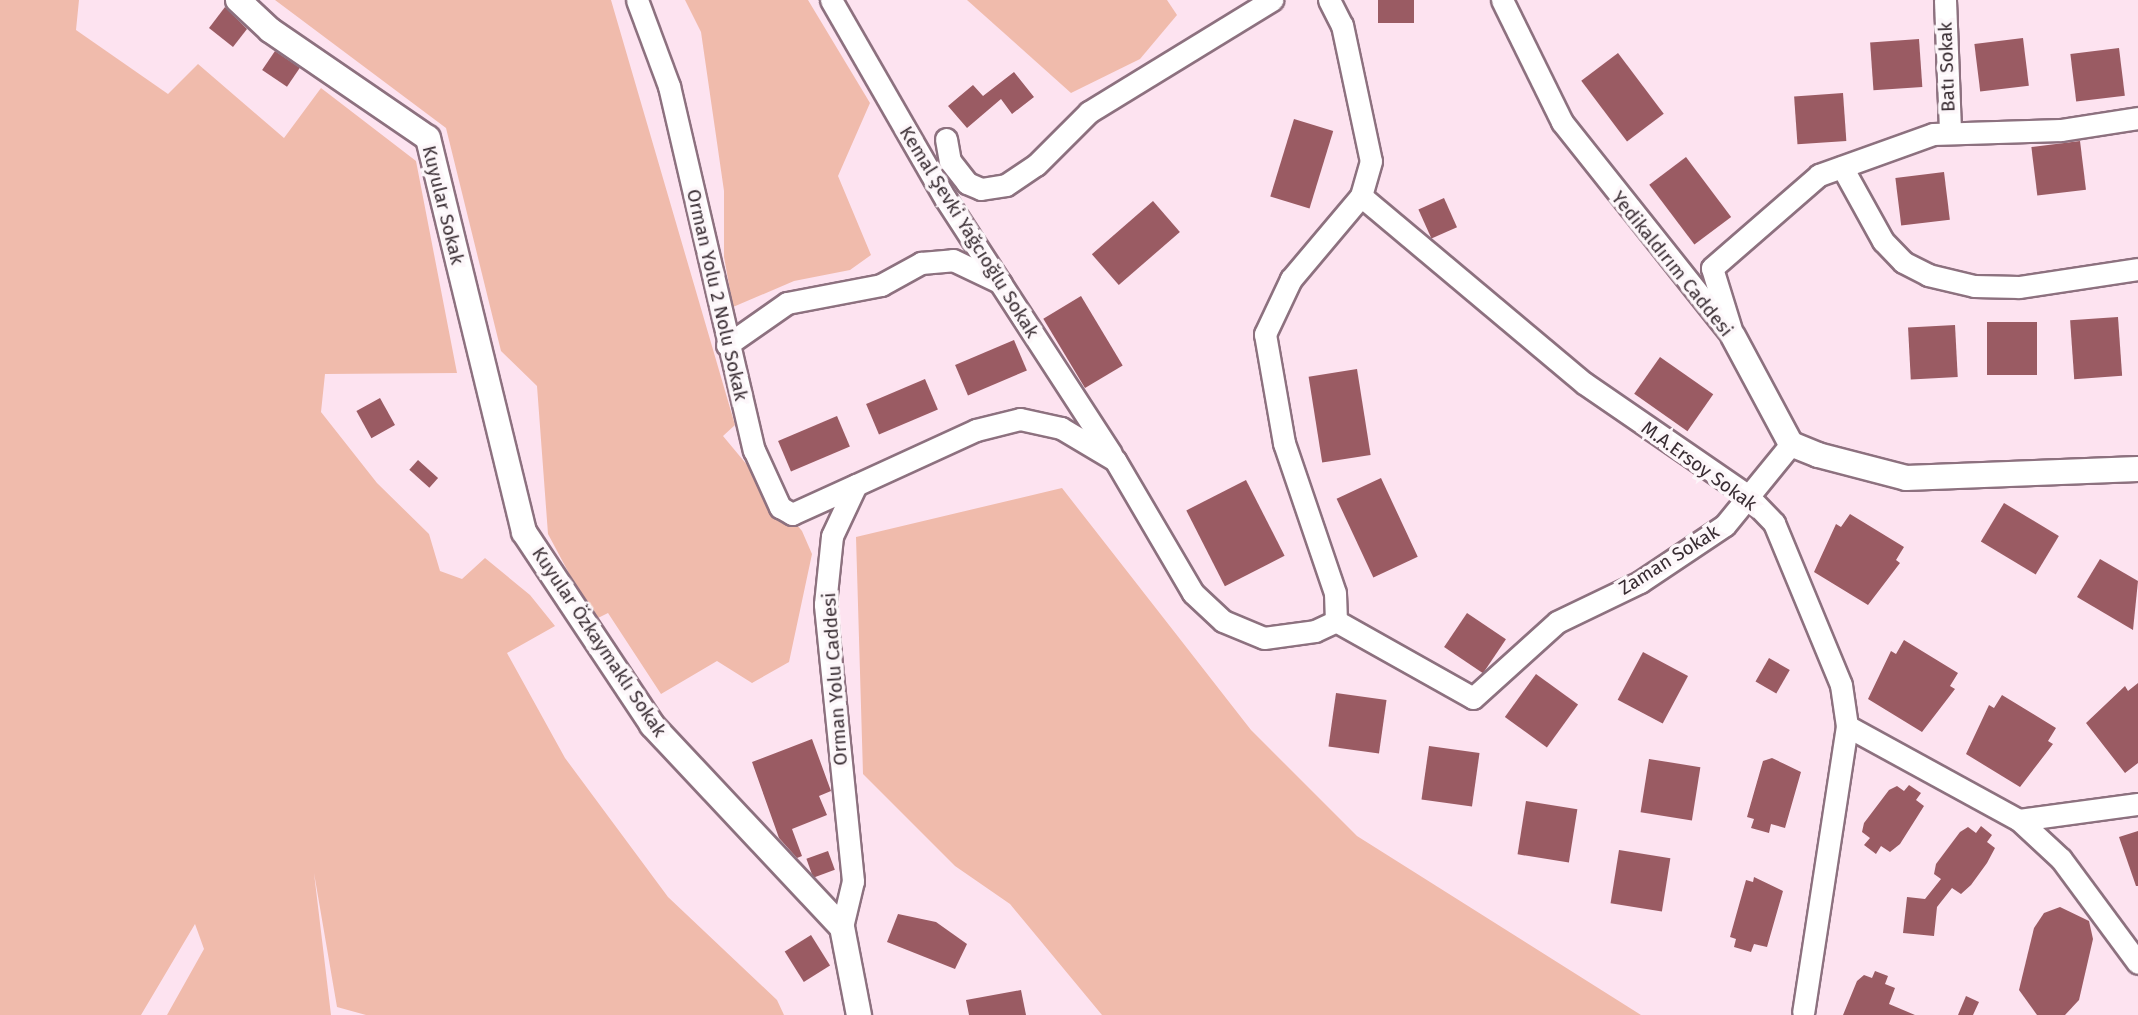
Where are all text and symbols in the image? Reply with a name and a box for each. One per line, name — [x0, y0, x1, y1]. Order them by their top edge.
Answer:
street label: Batı Sokak — [1934, 22, 1960, 112]
street label: Kemal Şevki Yağcıoğlu Sokak — [894, 122, 1044, 342]
street label: Kuyular Sokak — [417, 143, 469, 267]
street label: Orman Yolu 2 Nolu Sokak — [682, 187, 752, 403]
street label: Yedikaldırım Caddesi — [1606, 187, 1738, 341]
street label: M.A.Ersoy Sokak — [1637, 416, 1761, 516]
street label: Zaman Sokak — [1615, 520, 1723, 600]
street label: Kuyular Özkaymaklı Sokak — [527, 543, 671, 741]
street label: Orman Yolu Caddesi — [818, 592, 852, 766]

